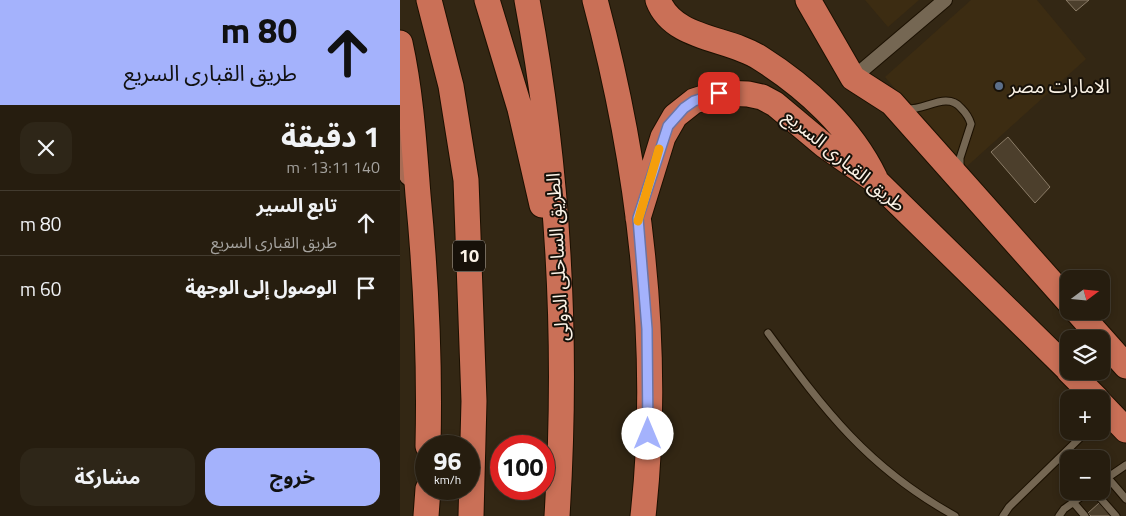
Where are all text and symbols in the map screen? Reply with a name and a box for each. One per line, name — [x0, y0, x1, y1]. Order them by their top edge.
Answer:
text: 80 m — [221, 3, 297, 57]
icon: ahead — [315, 20, 380, 85]
text: طريق القبارى السريع — [123, 56, 297, 90]
place label: الامارات مصر — [1008, 71, 1110, 100]
pin — [698, 72, 740, 114]
icon: arrive — [705, 79, 733, 107]
marker: الامارات مصر — [993, 80, 1005, 92]
street label: طريق القبارى السريع — [777, 101, 913, 219]
text: 1 دقيقة — [281, 113, 380, 159]
button: close — [20, 122, 72, 174]
text: 140 m · 13:11 — [286, 155, 380, 179]
street label: الطريق الساحلى الدولى — [538, 172, 575, 342]
text: تابع السير — [257, 190, 337, 219]
text: 80 m — [20, 209, 61, 238]
icon: ahead — [352, 209, 380, 237]
text: طريق القبارى السريع — [211, 230, 337, 254]
road number: 10 — [453, 240, 485, 272]
north arrow — [1060, 270, 1110, 320]
map controls — [1060, 270, 1110, 500]
text: الوصول إلى الوجهة — [185, 272, 337, 301]
text: 60 m — [20, 274, 61, 303]
icon: arrive — [352, 274, 380, 302]
button: layers — [1060, 330, 1110, 380]
button: + — [1060, 390, 1110, 440]
position arrow — [621, 407, 673, 459]
speed limit sign: 100 — [490, 435, 555, 500]
text: 96 — [433, 442, 462, 480]
button: مشاركة — [20, 448, 195, 506]
button: خروج — [205, 448, 380, 506]
button: − — [1060, 450, 1110, 500]
text: km/h — [434, 470, 461, 489]

